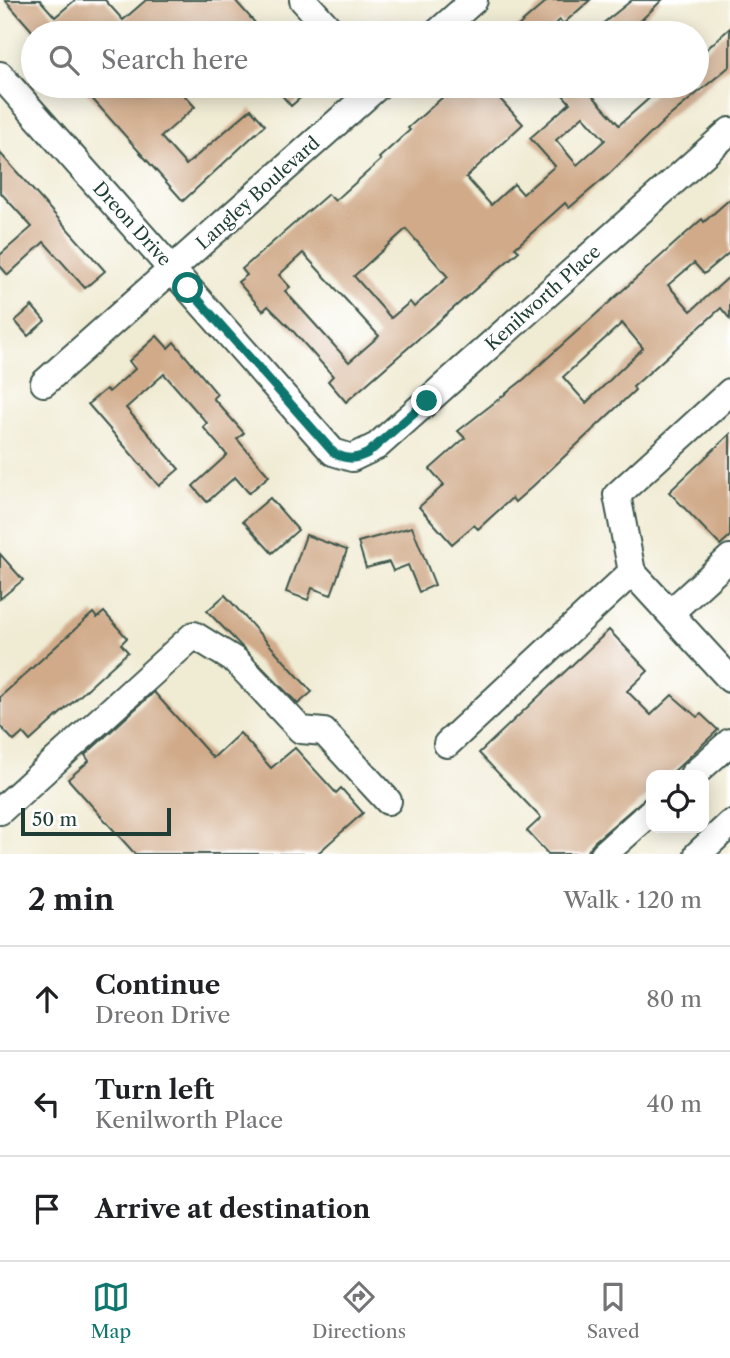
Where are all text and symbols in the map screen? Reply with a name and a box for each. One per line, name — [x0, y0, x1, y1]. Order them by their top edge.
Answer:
search box — [21, 21, 709, 98]
icon: search — [45, 41, 83, 79]
text: Search here — [101, 44, 248, 76]
street label: Langley Boulevard — [192, 132, 324, 254]
street label: Dreon Drive — [88, 177, 176, 271]
street label: Kenilworth Place — [481, 241, 605, 355]
route start — [172, 272, 203, 303]
route end — [411, 385, 442, 416]
map controls — [646, 770, 709, 833]
button: locate — [646, 770, 709, 833]
scale bar — [21, 805, 172, 837]
text: 50 m — [32, 808, 77, 831]
text: 2 min — [28, 881, 114, 918]
text: Walk · 120 m — [563, 886, 702, 914]
text: Continue — [95, 969, 220, 1001]
icon: ahead — [28, 980, 66, 1018]
text: 80 m — [646, 985, 702, 1013]
text: Dreon Drive — [95, 1001, 230, 1029]
text: Turn left — [95, 1074, 214, 1106]
icon: left — [28, 1085, 66, 1123]
text: 40 m — [647, 1090, 702, 1118]
text: Kenilworth Place — [95, 1106, 283, 1134]
icon: arrive — [28, 1190, 66, 1228]
text: Arrive at destination — [95, 1193, 370, 1225]
tab: Map — [90, 1278, 131, 1343]
tab: Directions — [312, 1278, 406, 1343]
tab: Saved — [587, 1278, 640, 1343]

